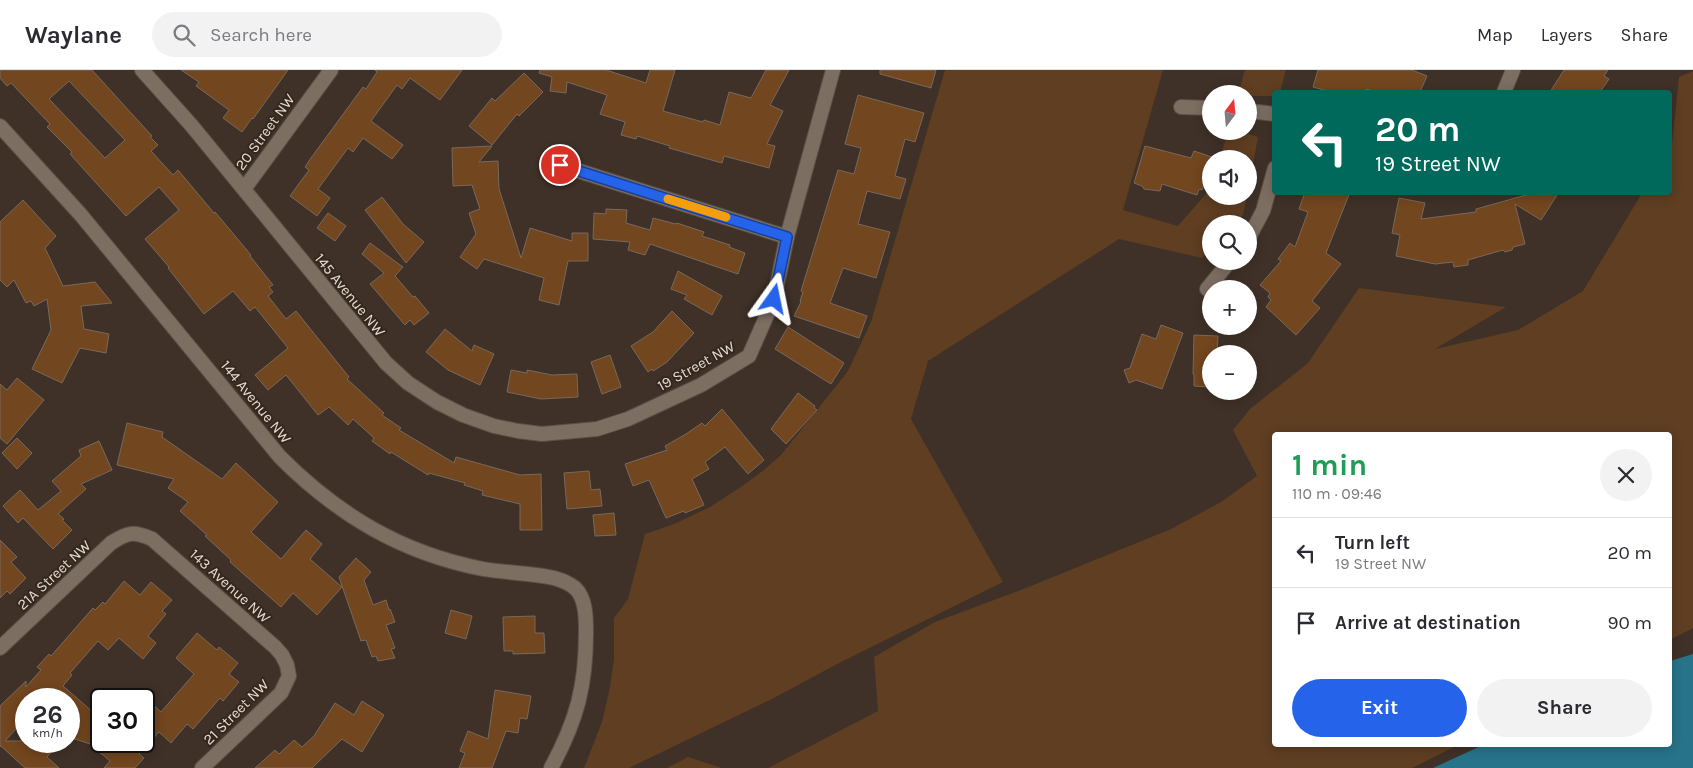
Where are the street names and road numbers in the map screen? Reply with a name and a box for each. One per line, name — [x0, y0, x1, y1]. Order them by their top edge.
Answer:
street label: 20 Street NW — [231, 90, 299, 174]
street label: 145 Avenue NW — [311, 250, 389, 341]
street label: 19 Street NW — [654, 337, 738, 395]
street label: 144 Avenue NW — [217, 357, 295, 448]
street label: 21A Street NW — [13, 536, 95, 614]
street label: 143 Avenue NW — [186, 545, 274, 627]
street label: 21 Street NW — [199, 675, 273, 749]

